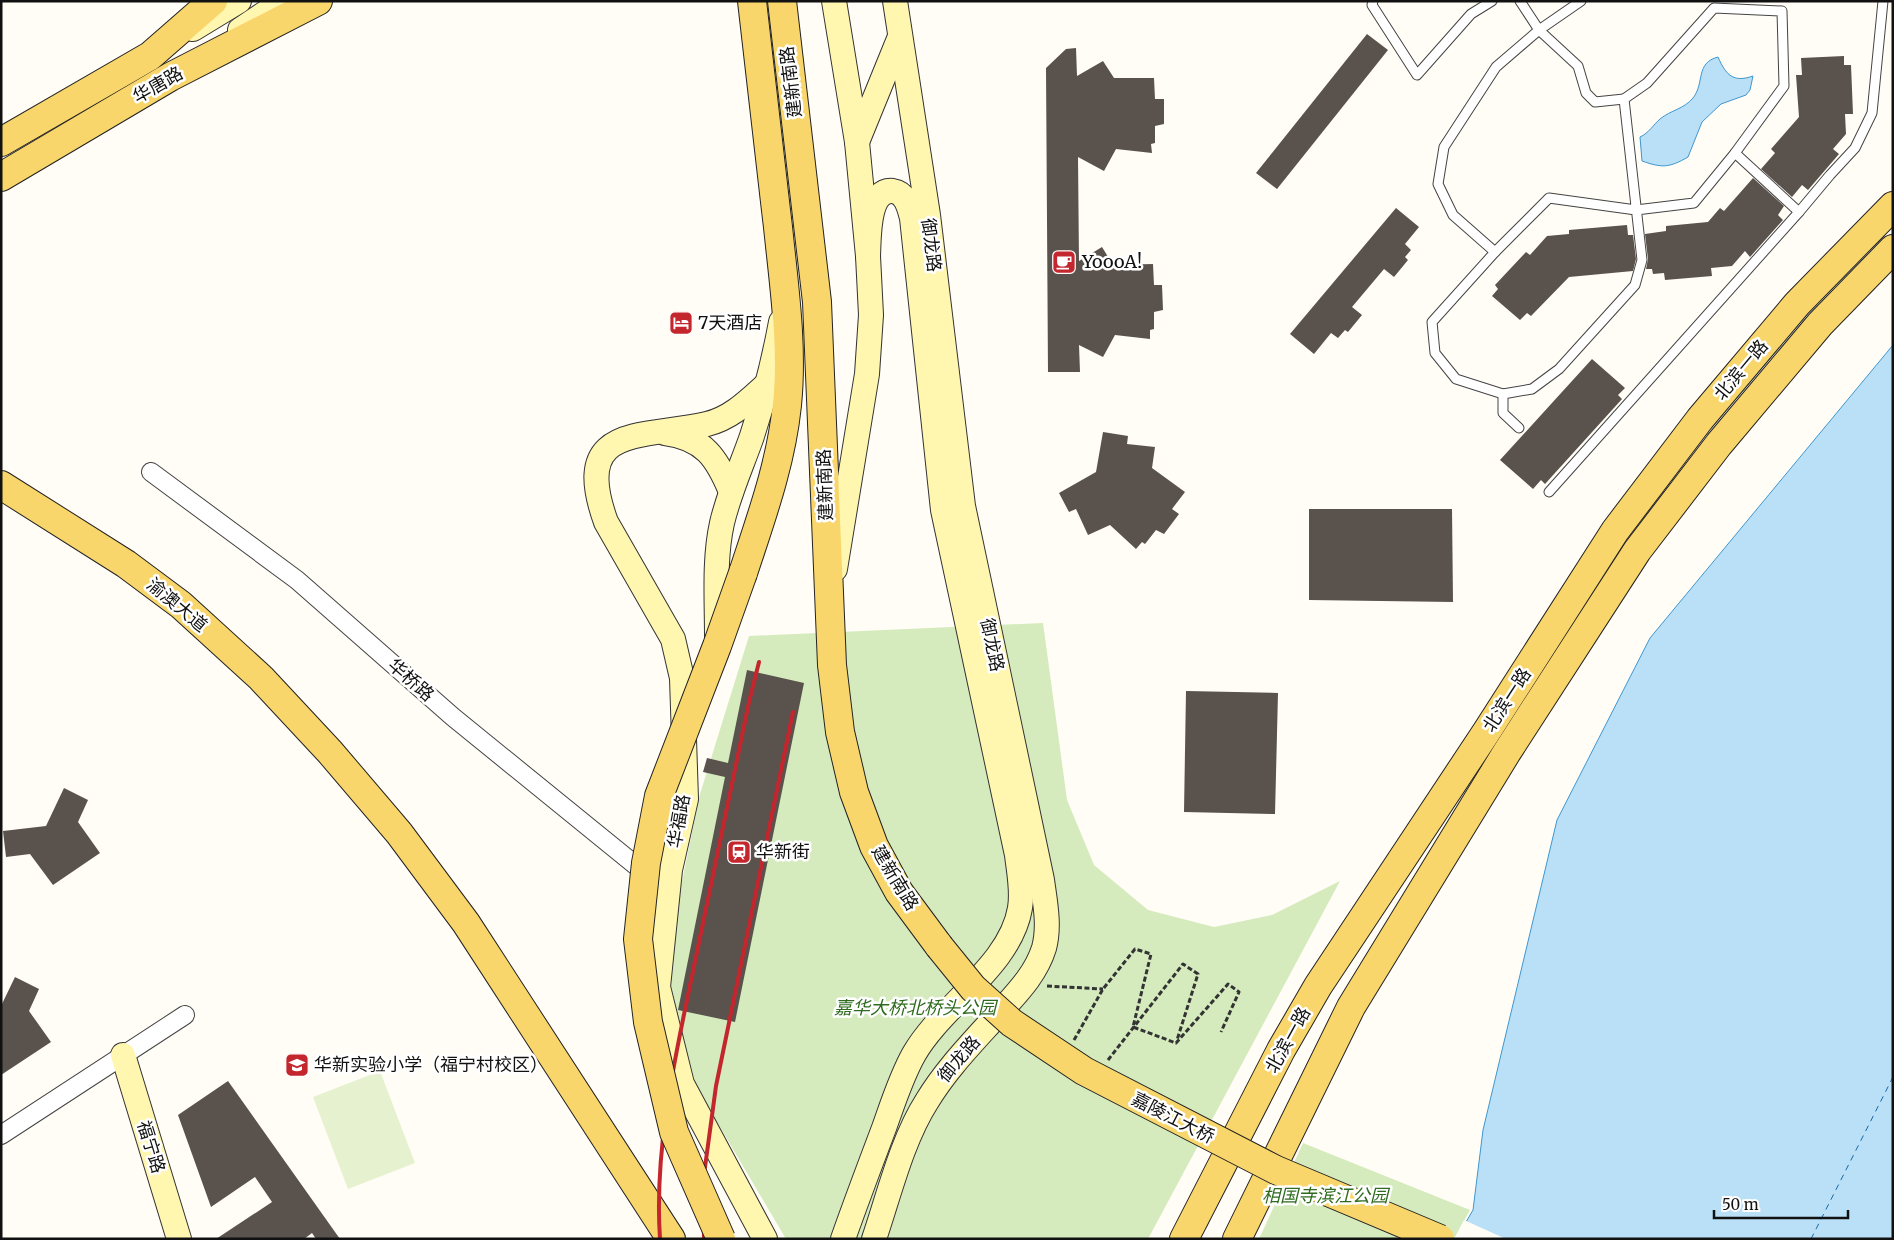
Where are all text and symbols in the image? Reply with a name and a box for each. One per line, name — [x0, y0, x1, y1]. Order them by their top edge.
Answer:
street label: 建新南路 — [775, 45, 806, 119]
street label: 华唐路 — [129, 61, 187, 108]
street label: 御龙路 — [917, 217, 946, 273]
cafe icon: YoooA! — [1051, 249, 1077, 275]
place label: YoooA! — [1081, 250, 1142, 273]
hotel icon: 7天酒店 — [668, 310, 694, 336]
place label: 7天酒店 — [698, 311, 762, 334]
street label: 北滨一路 — [1709, 335, 1773, 405]
street label: 建新南路 — [812, 449, 837, 521]
street label: 渝澳大道 — [142, 573, 212, 637]
street label: 御龙路 — [976, 616, 1009, 674]
street label: 华桥路 — [383, 653, 439, 706]
street label: 北滨一路 — [1477, 663, 1536, 736]
street label: 华福路 — [662, 792, 695, 849]
station icon: 华新街 — [726, 839, 752, 865]
place label: 华新街 — [756, 840, 810, 863]
street label: 建新南路 — [867, 841, 924, 915]
park label: 嘉华大桥北桥头公园 — [834, 996, 999, 1019]
street label: 北滨一路 — [1260, 1003, 1315, 1077]
street label: 御龙路 — [932, 1031, 985, 1087]
school or university icon: 华新实验小学（福宁村校区） — [284, 1052, 310, 1078]
place label: 华新实验小学（福宁村校区） — [314, 1053, 548, 1076]
street label: 嘉陵江大桥 — [1128, 1087, 1219, 1148]
street label: 福宁路 — [133, 1118, 170, 1176]
park label: 相国寺滨江公园 — [1262, 1184, 1391, 1207]
scale bar — [1714, 1188, 1848, 1220]
text: 50 m — [1722, 1195, 1759, 1214]

